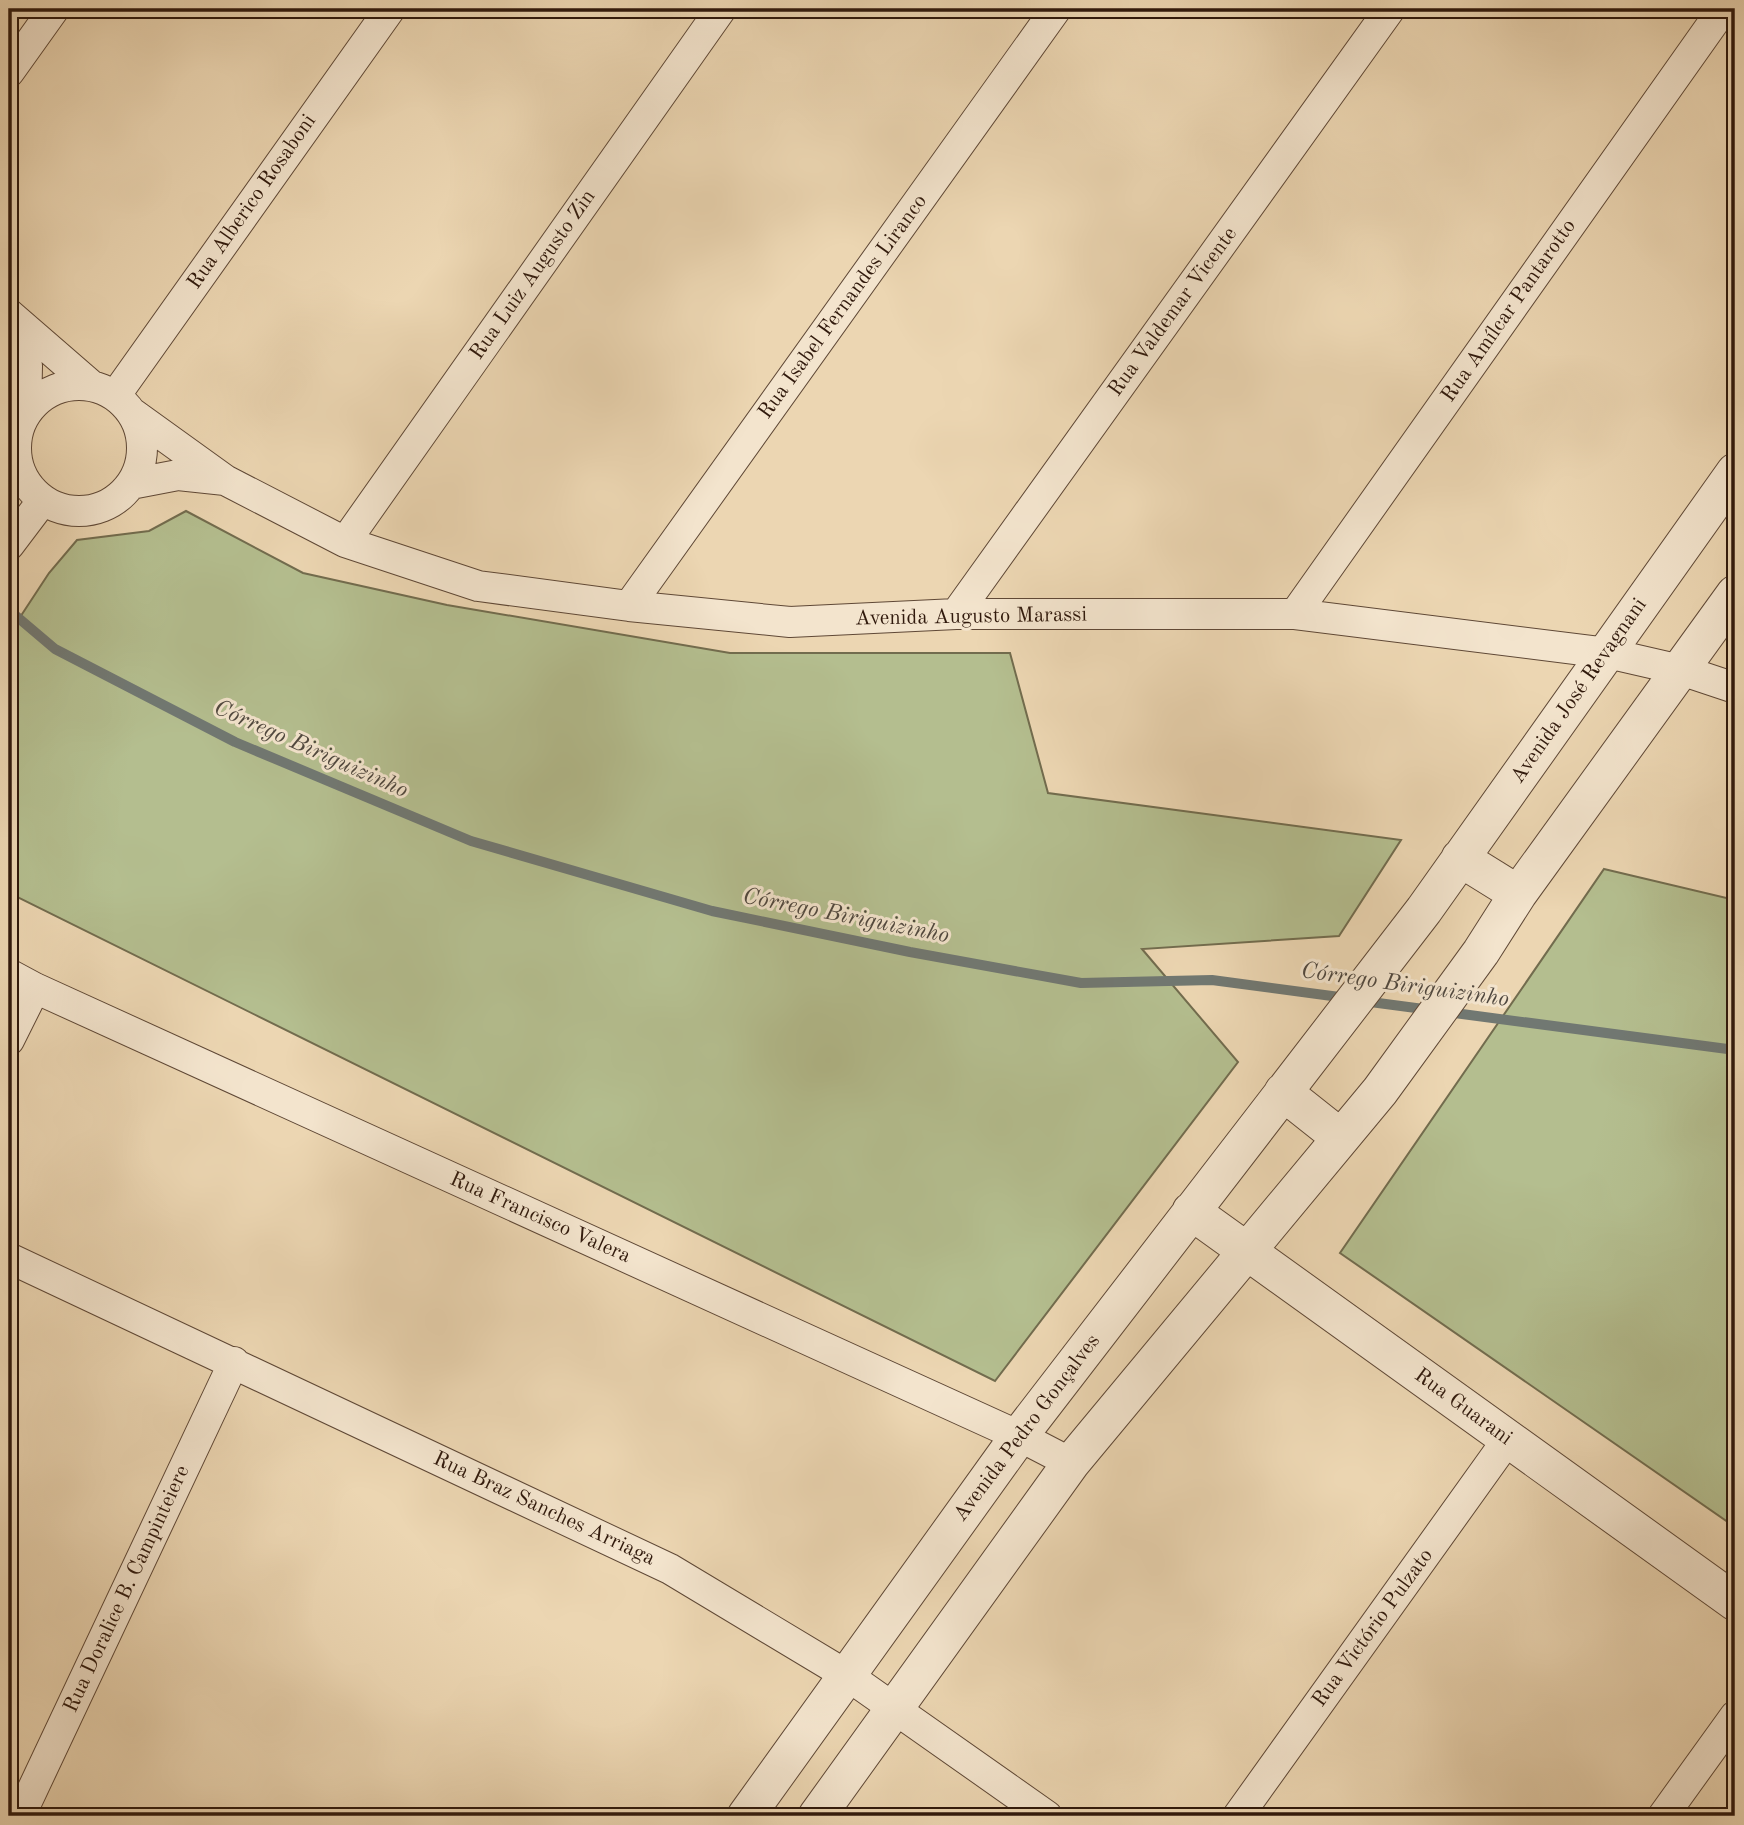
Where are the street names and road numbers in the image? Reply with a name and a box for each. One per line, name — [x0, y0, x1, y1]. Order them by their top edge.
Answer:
street label: Rua Alberico Rosaboni — [184, 111, 320, 293]
street label: Rua Luiz Augusto Zin — [467, 186, 599, 364]
street label: Rua Isabel Fernandes Liranco — [755, 191, 931, 423]
street label: Rua Amílcar Pantarotto — [1438, 216, 1580, 406]
street label: Rua Valdemar Vicente — [1105, 224, 1241, 400]
street label: Avenida José Revagnani — [1507, 595, 1651, 787]
street label: Avenida Augusto Marassi — [855, 604, 1087, 630]
street label: Rua Francisco Valera — [446, 1169, 634, 1267]
street label: Avenida Pedro Gonçalves — [950, 1330, 1104, 1526]
street label: Rua Guarani — [1410, 1365, 1516, 1449]
street label: Rua Braz Sanches Arriaga — [430, 1448, 658, 1570]
street label: Rua Doralice B. Campinteiere — [60, 1462, 194, 1716]
street label: Rua Victório Pulzato — [1309, 1545, 1437, 1711]

